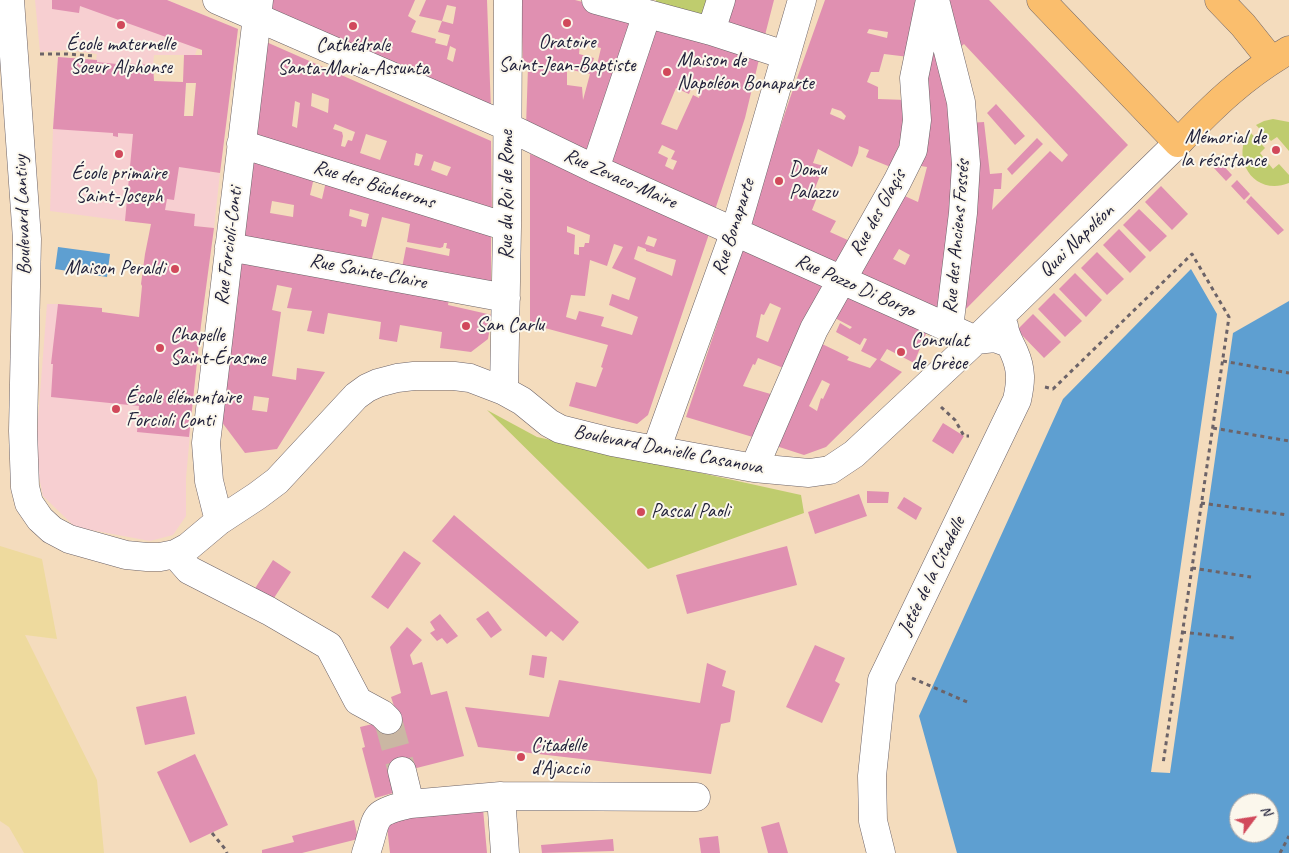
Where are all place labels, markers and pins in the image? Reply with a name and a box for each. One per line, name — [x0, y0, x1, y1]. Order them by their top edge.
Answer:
marker: Oratoire Saint-Jean-Baptiste — [561, 17, 573, 29]
marker: École maternelle Soeur Alphonse — [115, 19, 127, 31]
marker: Cathédrale Santa-Maria-Assunta — [347, 20, 359, 32]
place label: Oratoire Saint-Jean-Baptiste — [498, 31, 636, 78]
place label: École maternelle Soeur Alphonse — [67, 33, 175, 80]
place label: Cathédrale Santa-Maria-Assunta — [277, 34, 429, 81]
place label: Maison de Napoléon Bonaparte — [677, 49, 814, 96]
marker: Maison de Napoléon Bonaparte — [661, 66, 673, 78]
place label: Mémorial de la résistance — [1181, 126, 1266, 173]
marker: Mémorial de la résistance — [1270, 144, 1282, 156]
marker: École primaire Saint-Joseph — [113, 148, 125, 160]
place label: Domu Palazzu — [789, 158, 838, 205]
place label: École primaire Saint-Joseph — [72, 162, 166, 209]
marker: Domu Palazzu — [773, 175, 785, 187]
place label: Maison Peraldi — [65, 257, 165, 281]
marker: Maison Peraldi — [169, 263, 181, 275]
place label: San Carlu — [476, 314, 544, 338]
marker: San Carlu — [460, 320, 472, 332]
place label: Chapelle Saint-Érasme — [170, 324, 265, 371]
place label: Consulat de Grèce — [911, 329, 969, 376]
marker: Chapelle Saint-Érasme — [154, 342, 166, 354]
marker: Consulat de Grèce — [895, 346, 907, 358]
place label: École élémentaire Forcioli Conti — [126, 386, 241, 433]
marker: École élémentaire Forcioli Conti — [110, 403, 122, 415]
place label: Pascal Paoli — [651, 500, 730, 524]
marker: Pascal Paoli — [635, 506, 647, 518]
place label: Citadelle d'Ajaccio — [531, 734, 590, 781]
marker: Citadelle d'Ajaccio — [515, 751, 527, 763]

